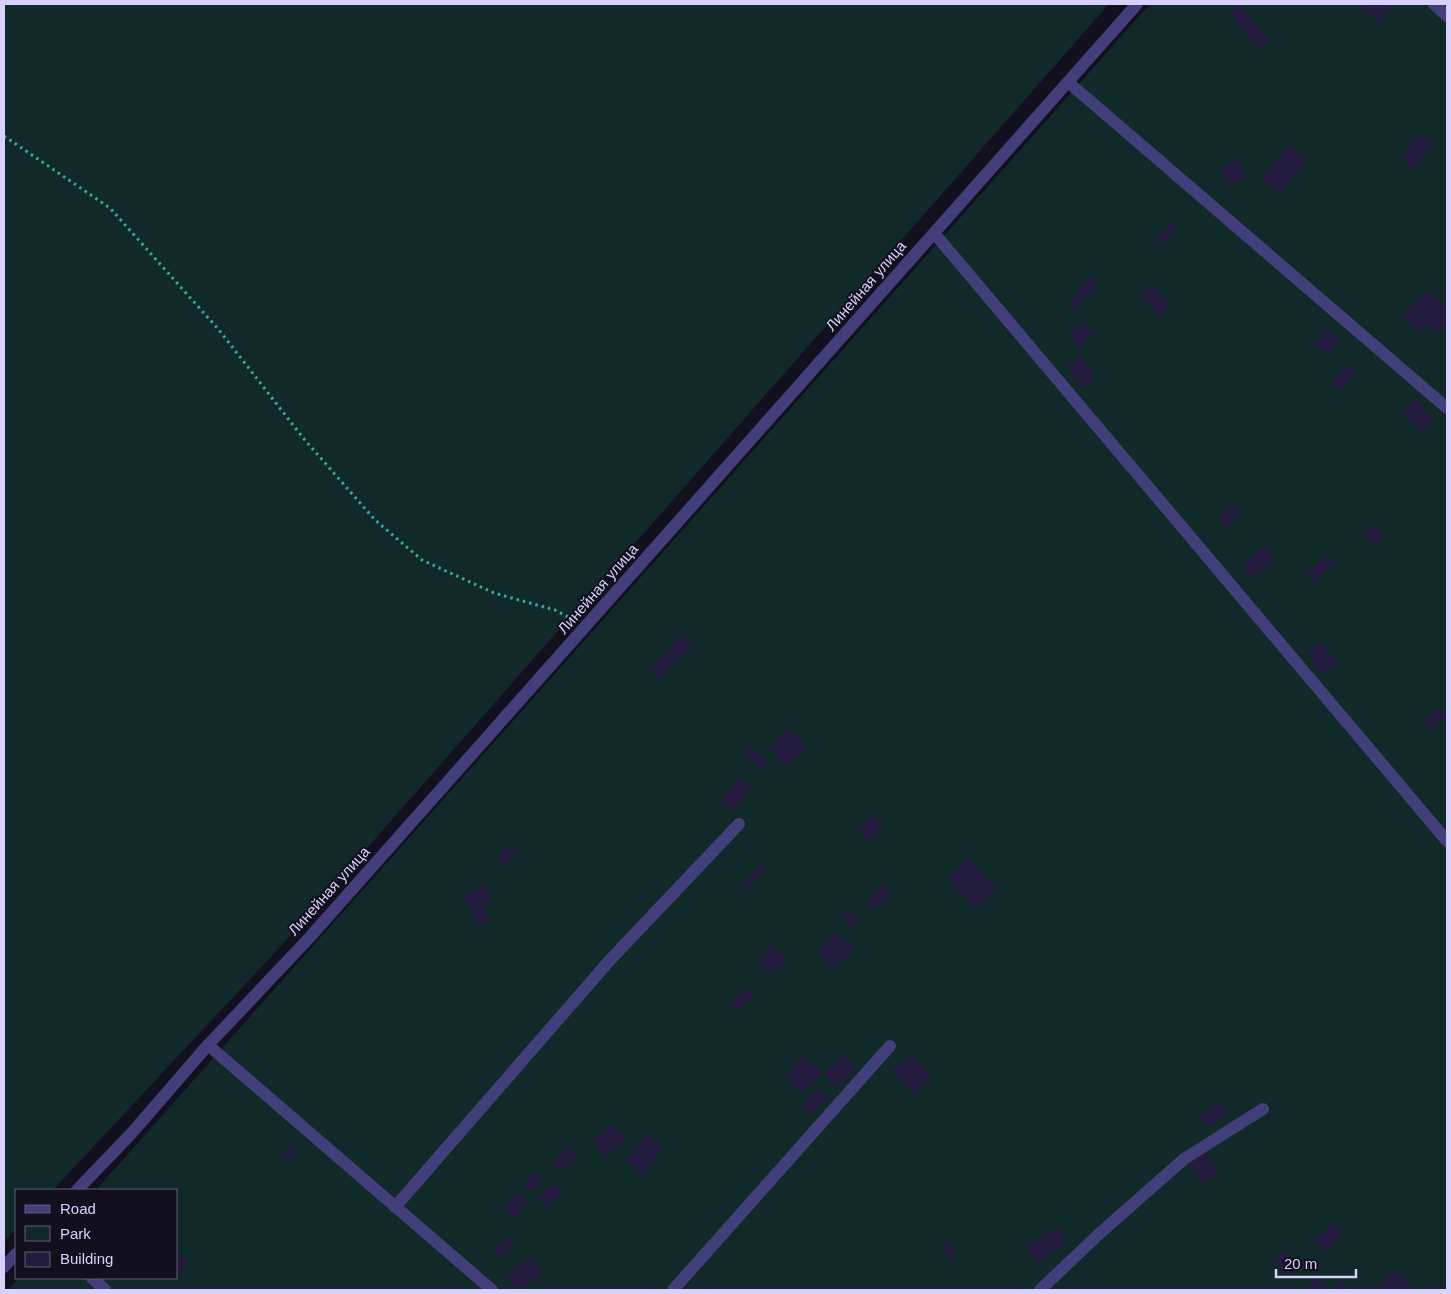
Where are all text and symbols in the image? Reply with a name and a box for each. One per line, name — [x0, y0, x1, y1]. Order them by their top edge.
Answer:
street label: Линейная улица — [822, 237, 910, 334]
street label: Линейная улица — [554, 540, 642, 637]
street label: Линейная улица — [284, 842, 373, 938]
legend — [15, 1189, 178, 1279]
text: Road — [60, 1200, 96, 1217]
text: Park — [60, 1225, 91, 1242]
scale bar — [1276, 1246, 1356, 1278]
text: Building — [60, 1250, 113, 1267]
text: 20 m — [1284, 1255, 1317, 1272]

